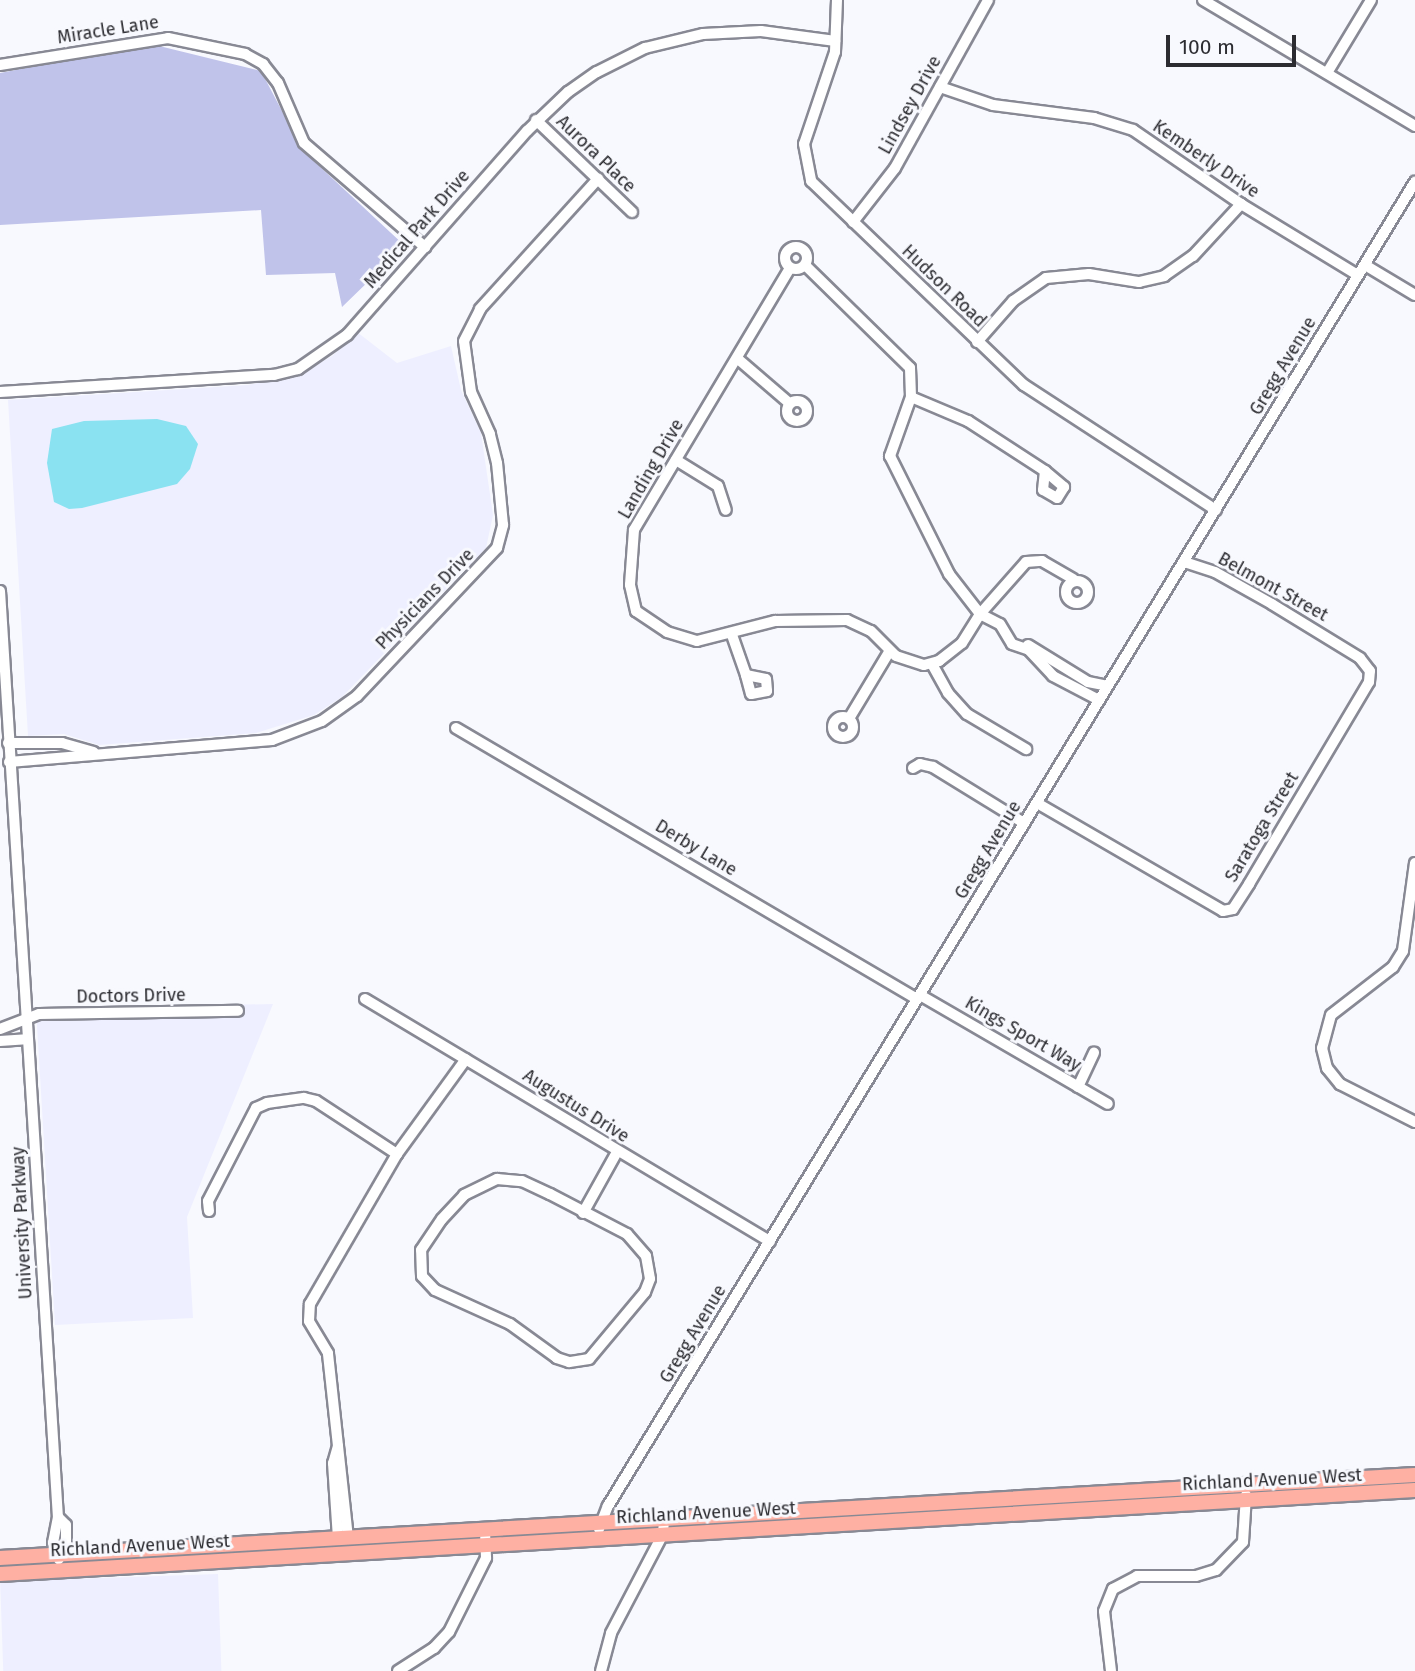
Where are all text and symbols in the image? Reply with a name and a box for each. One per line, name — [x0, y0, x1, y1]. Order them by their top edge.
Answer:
street label: Miracle Lane — [56, 11, 160, 49]
scale bar — [1170, 21, 1300, 65]
text: 100 m — [1179, 34, 1235, 60]
street label: Lindsey Drive — [874, 52, 946, 158]
street label: Aurora Place — [552, 111, 640, 197]
street label: Kemberly Drive — [1149, 115, 1263, 203]
street label: Medical Park Drive — [360, 165, 474, 293]
street label: Hudson Road — [897, 240, 991, 332]
street label: Gregg Avenue — [1245, 313, 1321, 419]
street label: Landing Drive — [614, 415, 688, 523]
street label: Physicians Drive — [371, 544, 479, 654]
street label: Belmont Street — [1214, 548, 1332, 626]
street label: Saratoga Street — [1221, 768, 1303, 886]
street label: Gregg Avenue — [950, 797, 1026, 903]
street label: Derby Lane — [651, 815, 741, 881]
street label: Doctors Drive — [76, 984, 186, 1008]
street label: Kings Sport Way — [961, 992, 1085, 1076]
street label: Augustus Drive — [519, 1065, 633, 1147]
street label: University Parkway — [7, 1146, 37, 1300]
street label: Gregg Avenue — [655, 1281, 731, 1387]
street label: Richland Avenue West — [1182, 1465, 1362, 1495]
street label: Richland Avenue West — [616, 1498, 796, 1528]
street label: Richland Avenue West — [50, 1531, 230, 1561]

